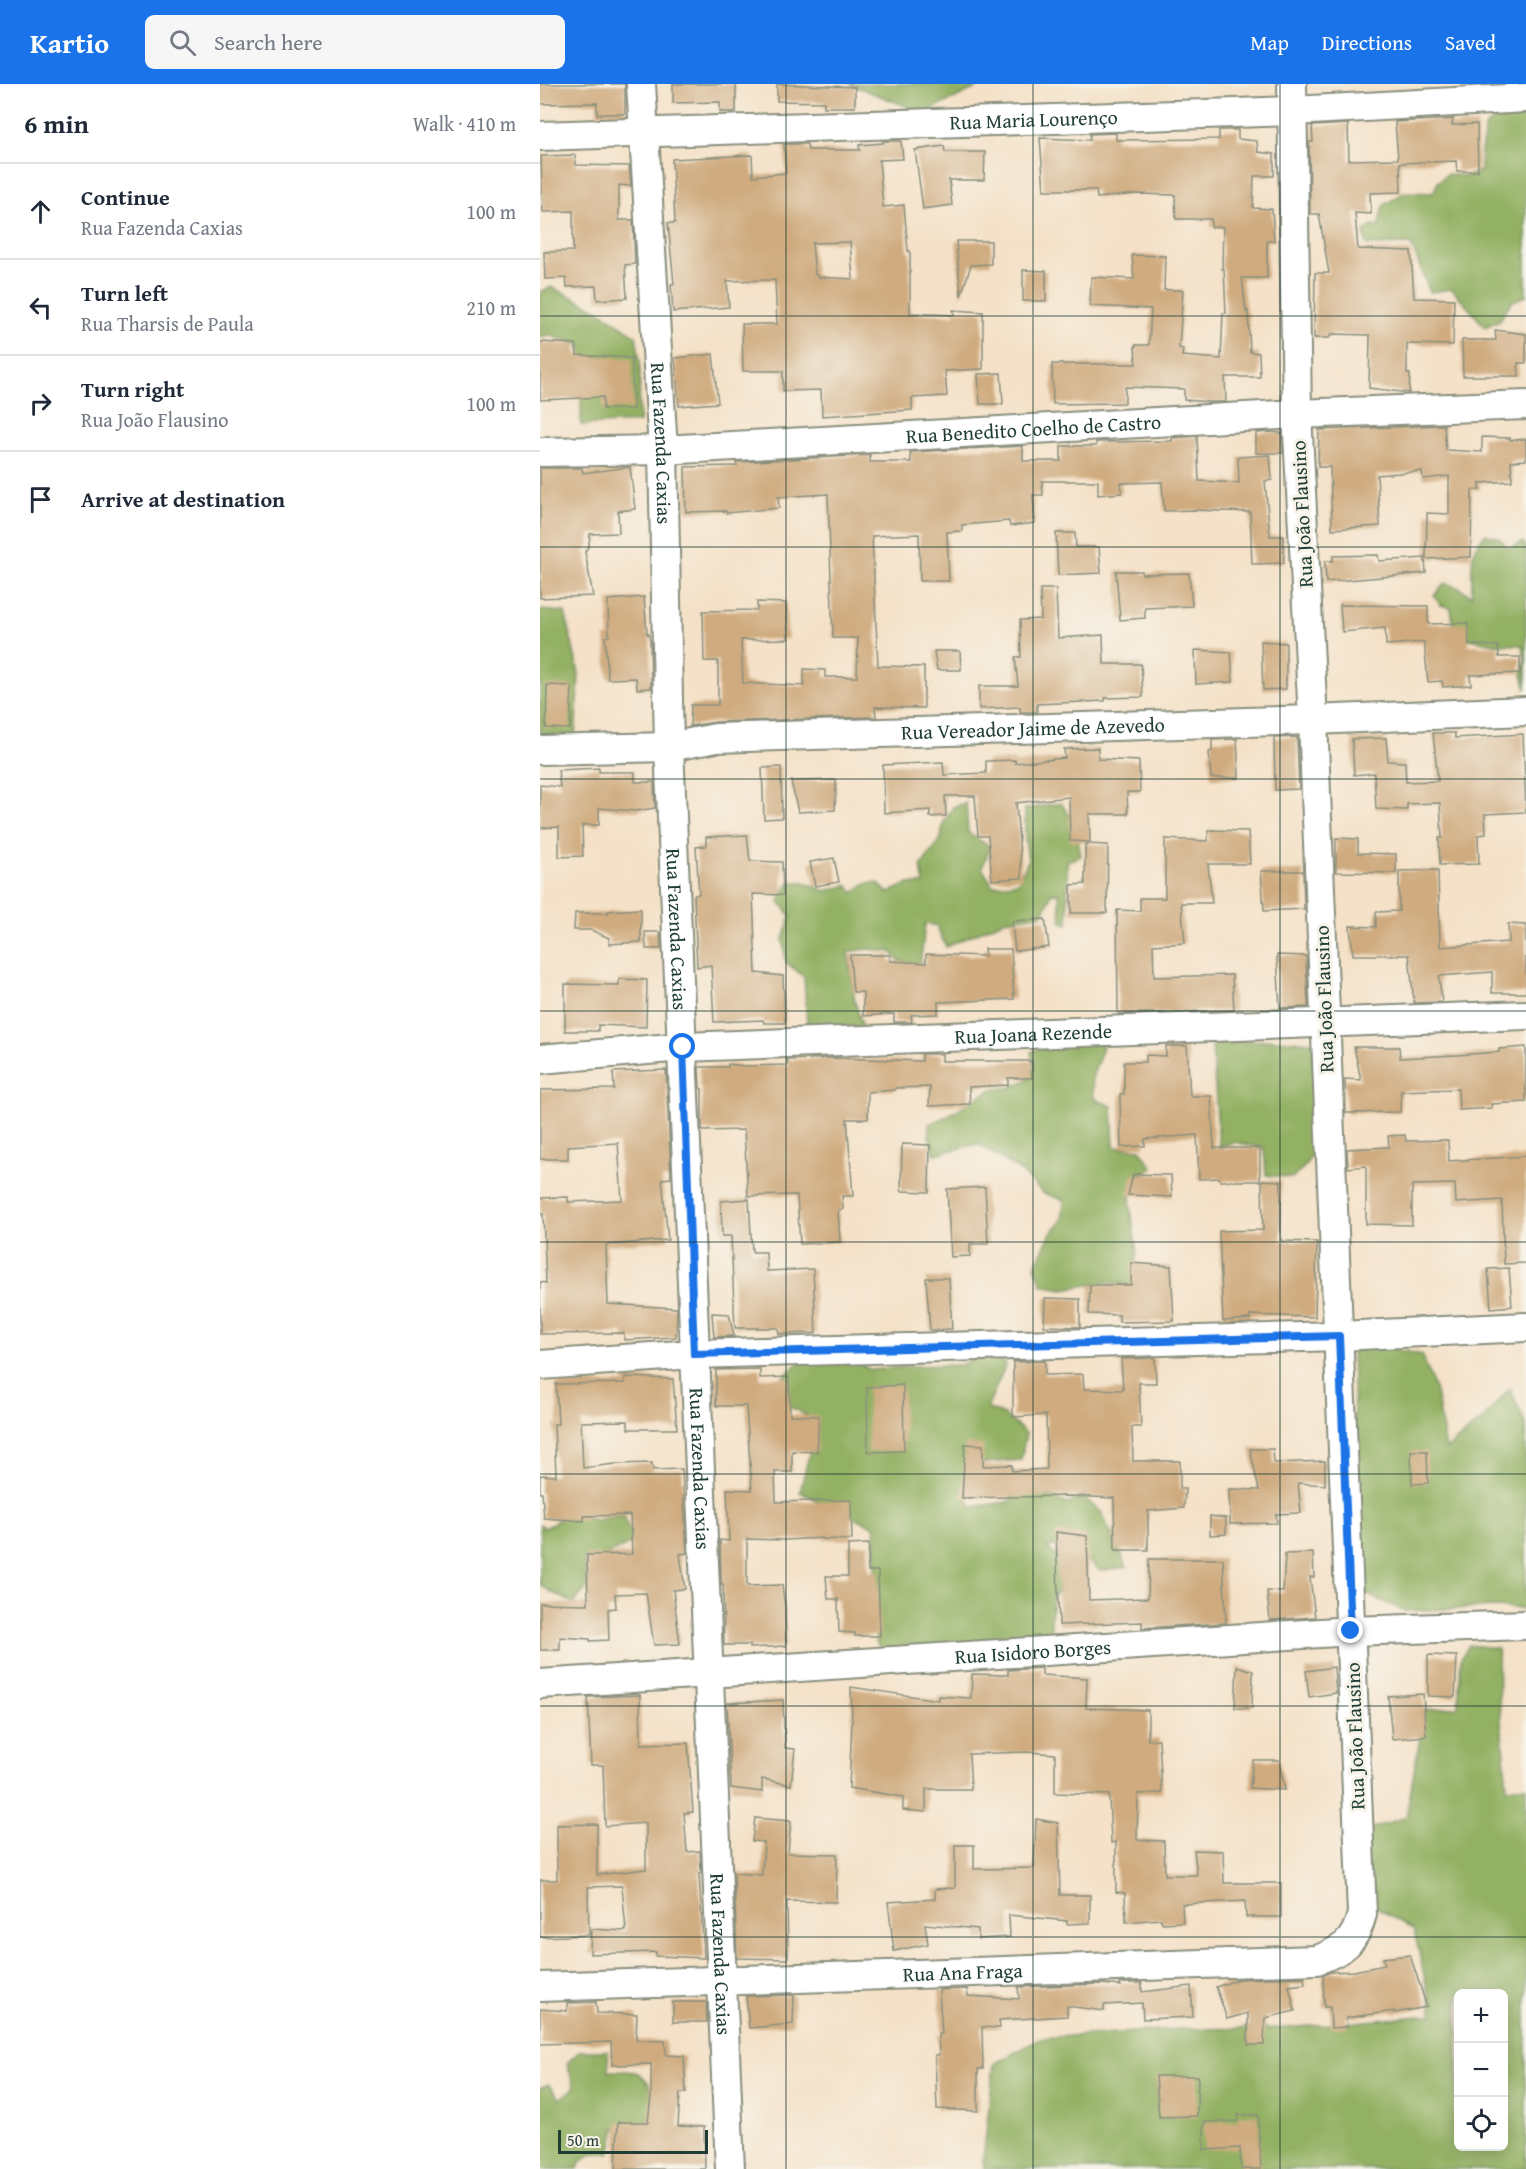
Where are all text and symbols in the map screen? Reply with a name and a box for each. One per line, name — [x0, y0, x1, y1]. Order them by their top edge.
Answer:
search box — [145, 15, 565, 69]
text: Kartio — [30, 22, 109, 63]
icon: search — [166, 26, 199, 59]
text: Search here — [214, 26, 323, 58]
text: Map — [1250, 27, 1289, 58]
text: Directions — [1322, 27, 1412, 58]
text: Saved — [1445, 27, 1496, 58]
street label: Rua Maria Lourenço — [949, 102, 1118, 136]
text: 6 min — [24, 104, 89, 143]
text: Walk · 410 m — [413, 109, 516, 138]
text: Continue — [81, 181, 170, 213]
icon: ahead — [24, 195, 57, 228]
text: 100 m — [466, 197, 516, 226]
text: Rua Fazenda Caxias — [81, 213, 243, 242]
text: Turn left — [81, 277, 168, 309]
icon: left — [24, 291, 57, 324]
text: 210 m — [466, 293, 516, 322]
text: Rua Tharsis de Paula — [81, 309, 254, 338]
street label: Rua Fazenda Caxias — [644, 362, 680, 525]
text: Turn right — [81, 373, 184, 405]
icon: right — [24, 387, 57, 420]
text: 100 m — [466, 389, 516, 418]
text: Rua João Flausino — [81, 405, 228, 434]
street label: Rua Benedito Coelho de Castro — [905, 407, 1162, 450]
street label: Rua João Flausino — [1283, 440, 1320, 588]
icon: arrive — [24, 483, 57, 516]
text: Arrive at destination — [81, 483, 285, 515]
street label: Rua Vereador Jaime de Azevedo — [901, 709, 1165, 746]
street label: Rua Fazenda Caxias — [659, 847, 695, 1011]
street label: Rua João Flausino — [1306, 925, 1341, 1073]
street label: Rua Joana Rezende — [954, 1016, 1113, 1051]
route start — [669, 1033, 695, 1059]
street label: Rua Fazenda Caxias — [682, 1387, 718, 1550]
route end — [1337, 1617, 1363, 1643]
street label: Rua Isidoro Borges — [954, 1632, 1112, 1671]
street label: Rua João Flausino — [1337, 1662, 1372, 1810]
street label: Rua Fazenda Caxias — [703, 1873, 739, 2036]
street label: Rua Ana Fraga — [902, 1955, 1024, 1988]
map controls — [1454, 1989, 1508, 2151]
button: + — [1454, 1989, 1508, 2043]
button: − — [1454, 2043, 1508, 2097]
button: locate — [1454, 2097, 1508, 2151]
scale bar — [558, 2127, 708, 2154]
text: 50 m — [567, 2128, 599, 2152]

